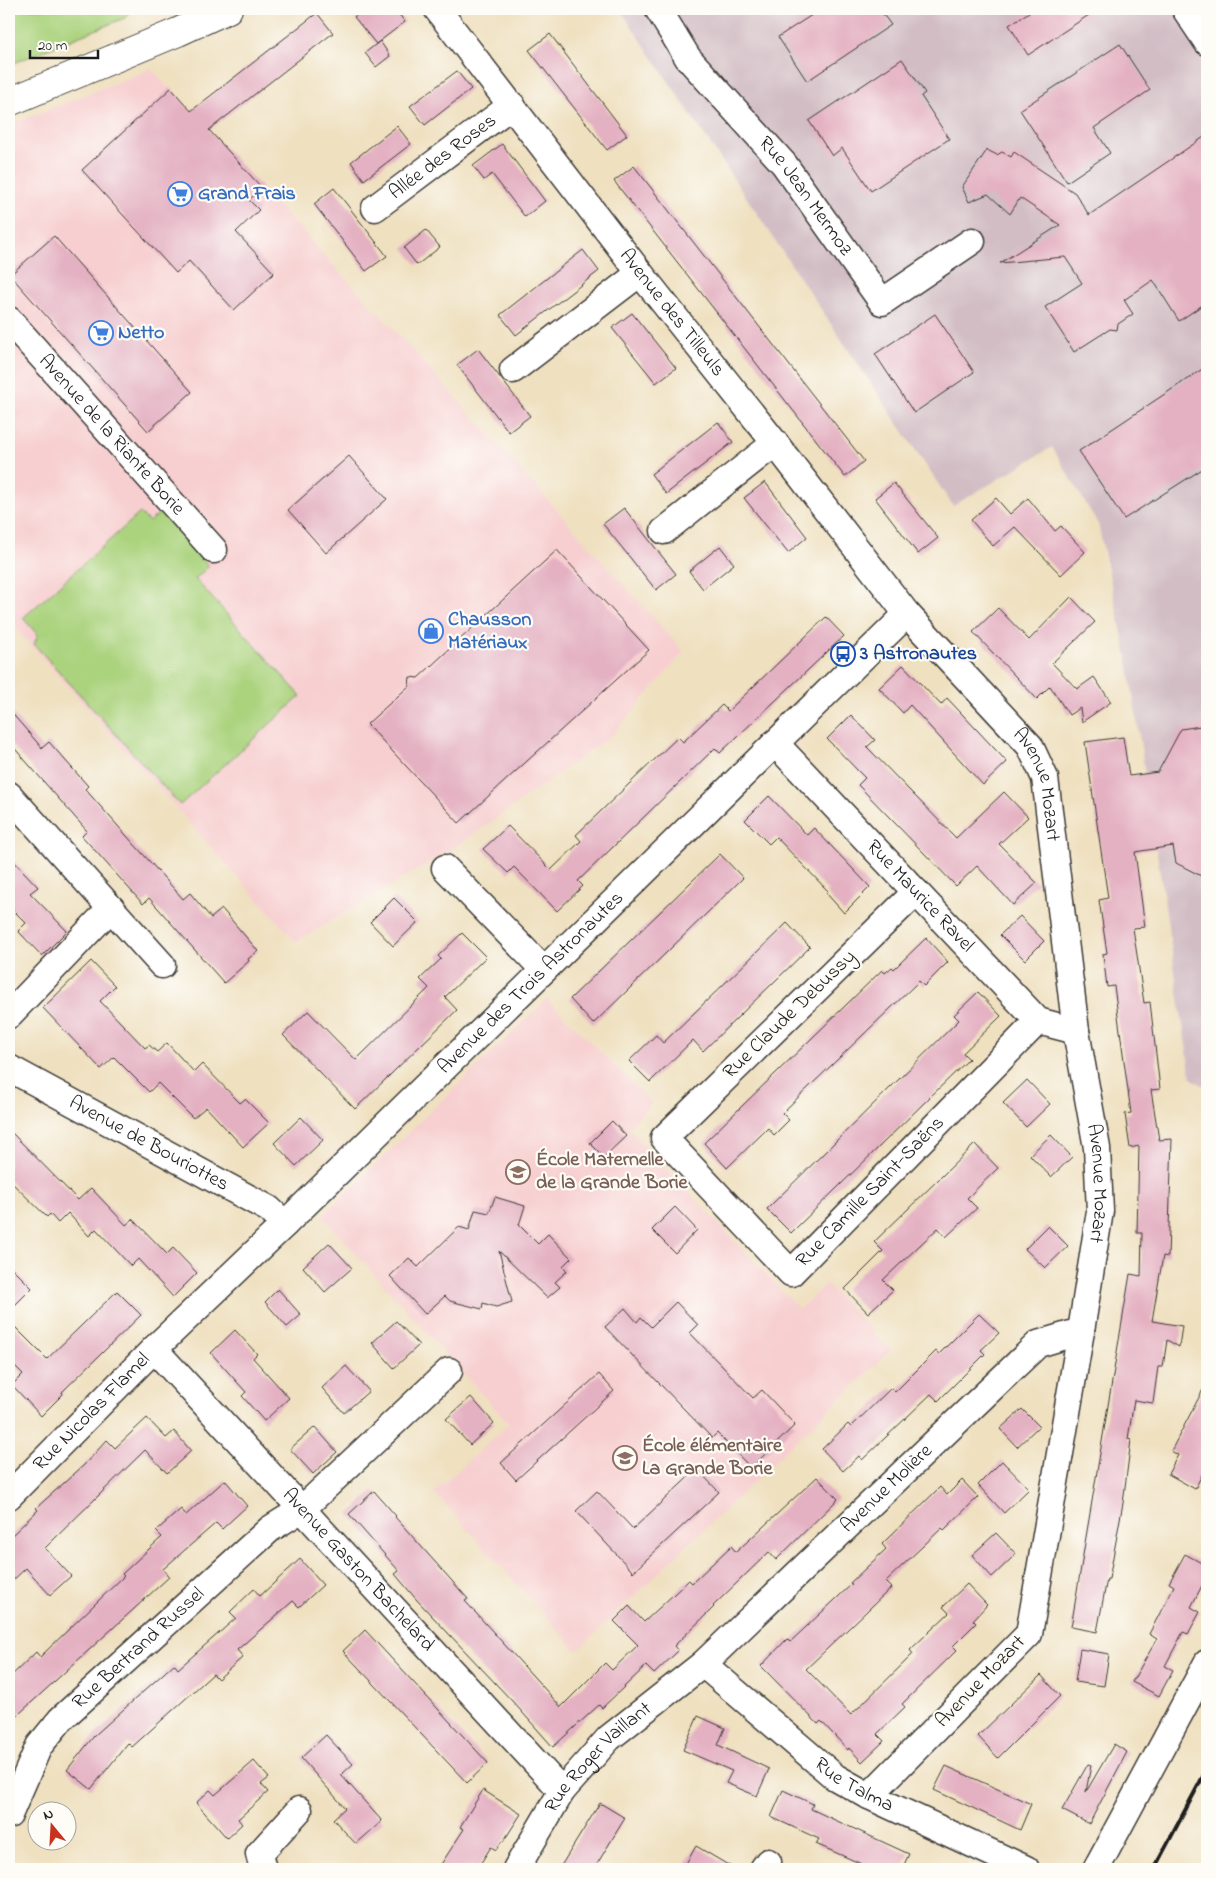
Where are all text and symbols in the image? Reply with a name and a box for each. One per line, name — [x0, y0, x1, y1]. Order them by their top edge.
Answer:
scale bar — [30, 28, 98, 60]
text: 20 m — [38, 35, 68, 57]
street label: Allée des Roses — [383, 107, 503, 207]
street label: Rue Jean Mermoz — [751, 130, 860, 262]
place label: Grand Frais — [198, 180, 296, 209]
supermarket icon: Grand Frais — [167, 181, 193, 207]
street label: Avenue des Tilleuls — [612, 243, 732, 383]
place label: Netto — [118, 319, 164, 348]
supermarket icon: Netto — [88, 320, 114, 346]
street label: Avenue de la Riante Borie — [31, 348, 192, 522]
place label: Chausson Matériaux — [448, 606, 531, 658]
shop icon: Chausson Matériaux — [418, 618, 444, 644]
place label: 3 Astronautes — [859, 640, 977, 669]
bus stop icon: 3 Astronautes — [830, 641, 856, 667]
street label: Avenue Mozart — [1006, 721, 1067, 843]
street label: Rue Maurice Ravel — [859, 833, 981, 959]
street label: Avenue des Trois Astronautes — [431, 885, 631, 1081]
street label: Rue Claude Debussy — [717, 944, 863, 1086]
street label: Avenue de Bouriottes — [64, 1089, 234, 1199]
street label: Rue Camille Saint-Saëns — [789, 1110, 952, 1274]
street label: Avenue Mozart — [1078, 1121, 1114, 1245]
place label: École Maternelle de la Grande Borie — [536, 1146, 689, 1198]
school or university icon: École Maternelle de la Grande Borie — [505, 1159, 531, 1185]
street label: Rue Nicolas Flamel — [27, 1346, 157, 1478]
place label: École élémentaire La Grande Borie — [642, 1432, 783, 1484]
street label: Avenue Molière — [834, 1437, 939, 1540]
school or university icon: École élémentaire La Grande Borie — [612, 1445, 638, 1471]
street label: Avenue Gaston Bachelard — [275, 1482, 441, 1659]
street label: Rue Bertrand Russel — [66, 1580, 211, 1716]
street label: Avenue Mozart — [929, 1629, 1033, 1735]
street label: Rue Roger Vaillant — [538, 1695, 658, 1818]
street label: Rue Talma — [807, 1750, 898, 1820]
north arrow — [28, 1800, 78, 1850]
text: N — [41, 1804, 56, 1827]

